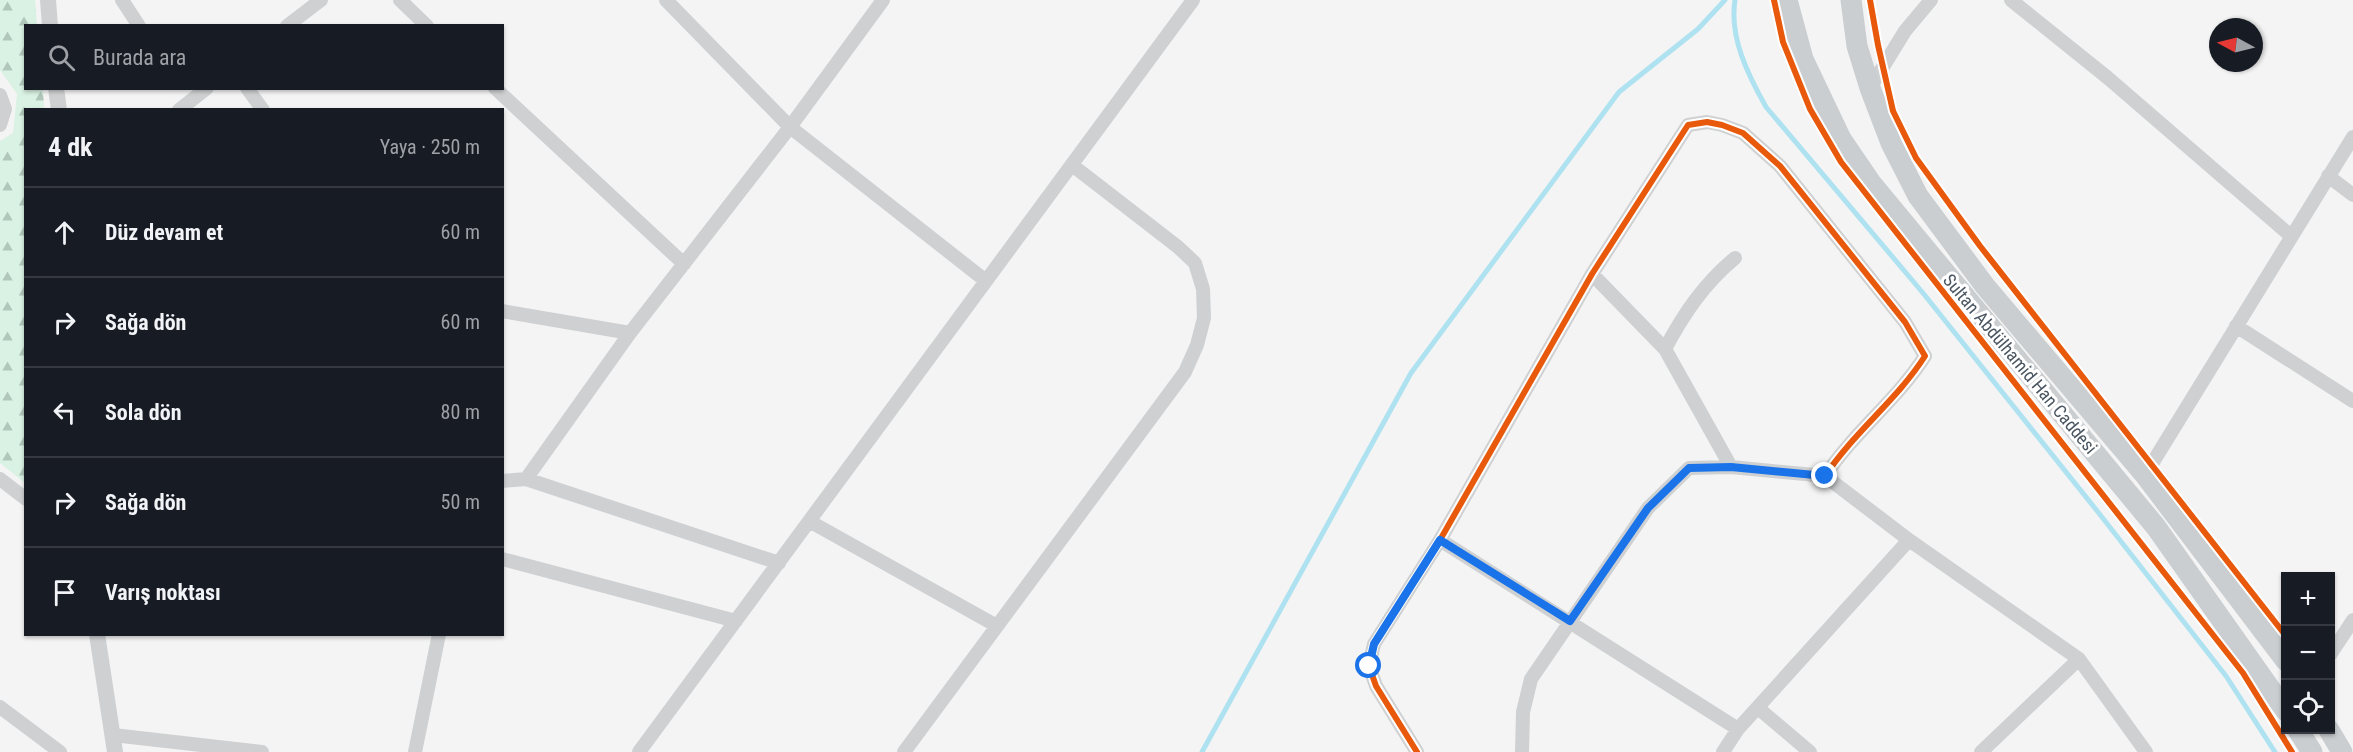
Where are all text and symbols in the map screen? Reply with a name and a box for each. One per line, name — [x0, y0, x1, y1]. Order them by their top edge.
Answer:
north arrow — [2209, 18, 2263, 72]
search box — [24, 24, 504, 90]
icon: search — [45, 41, 78, 74]
text: Burada ara — [93, 45, 186, 70]
text: 4 dk — [48, 132, 92, 162]
text: Yaya · 250 m — [380, 135, 480, 159]
icon: ahead — [48, 216, 81, 249]
text: Düz devam et — [105, 220, 223, 245]
text: 60 m — [441, 220, 480, 244]
street label: Sultan Abdülhamid Han Caddesi — [1939, 270, 2102, 458]
icon: right — [48, 306, 81, 339]
text: Sağa dön — [105, 310, 186, 335]
text: 60 m — [441, 310, 480, 334]
icon: left — [48, 396, 81, 429]
text: Sola dön — [105, 400, 181, 425]
text: 80 m — [441, 400, 480, 424]
route end — [1811, 462, 1837, 488]
icon: right — [48, 486, 81, 519]
text: Sağa dön — [105, 490, 186, 515]
text: 50 m — [441, 490, 480, 514]
map controls — [2281, 572, 2335, 734]
button: + — [2281, 572, 2335, 626]
icon: arrive — [48, 576, 81, 609]
text: Varış noktası — [105, 580, 221, 605]
button: − — [2281, 626, 2335, 680]
route start — [1355, 652, 1381, 678]
button: locate — [2281, 680, 2335, 734]

